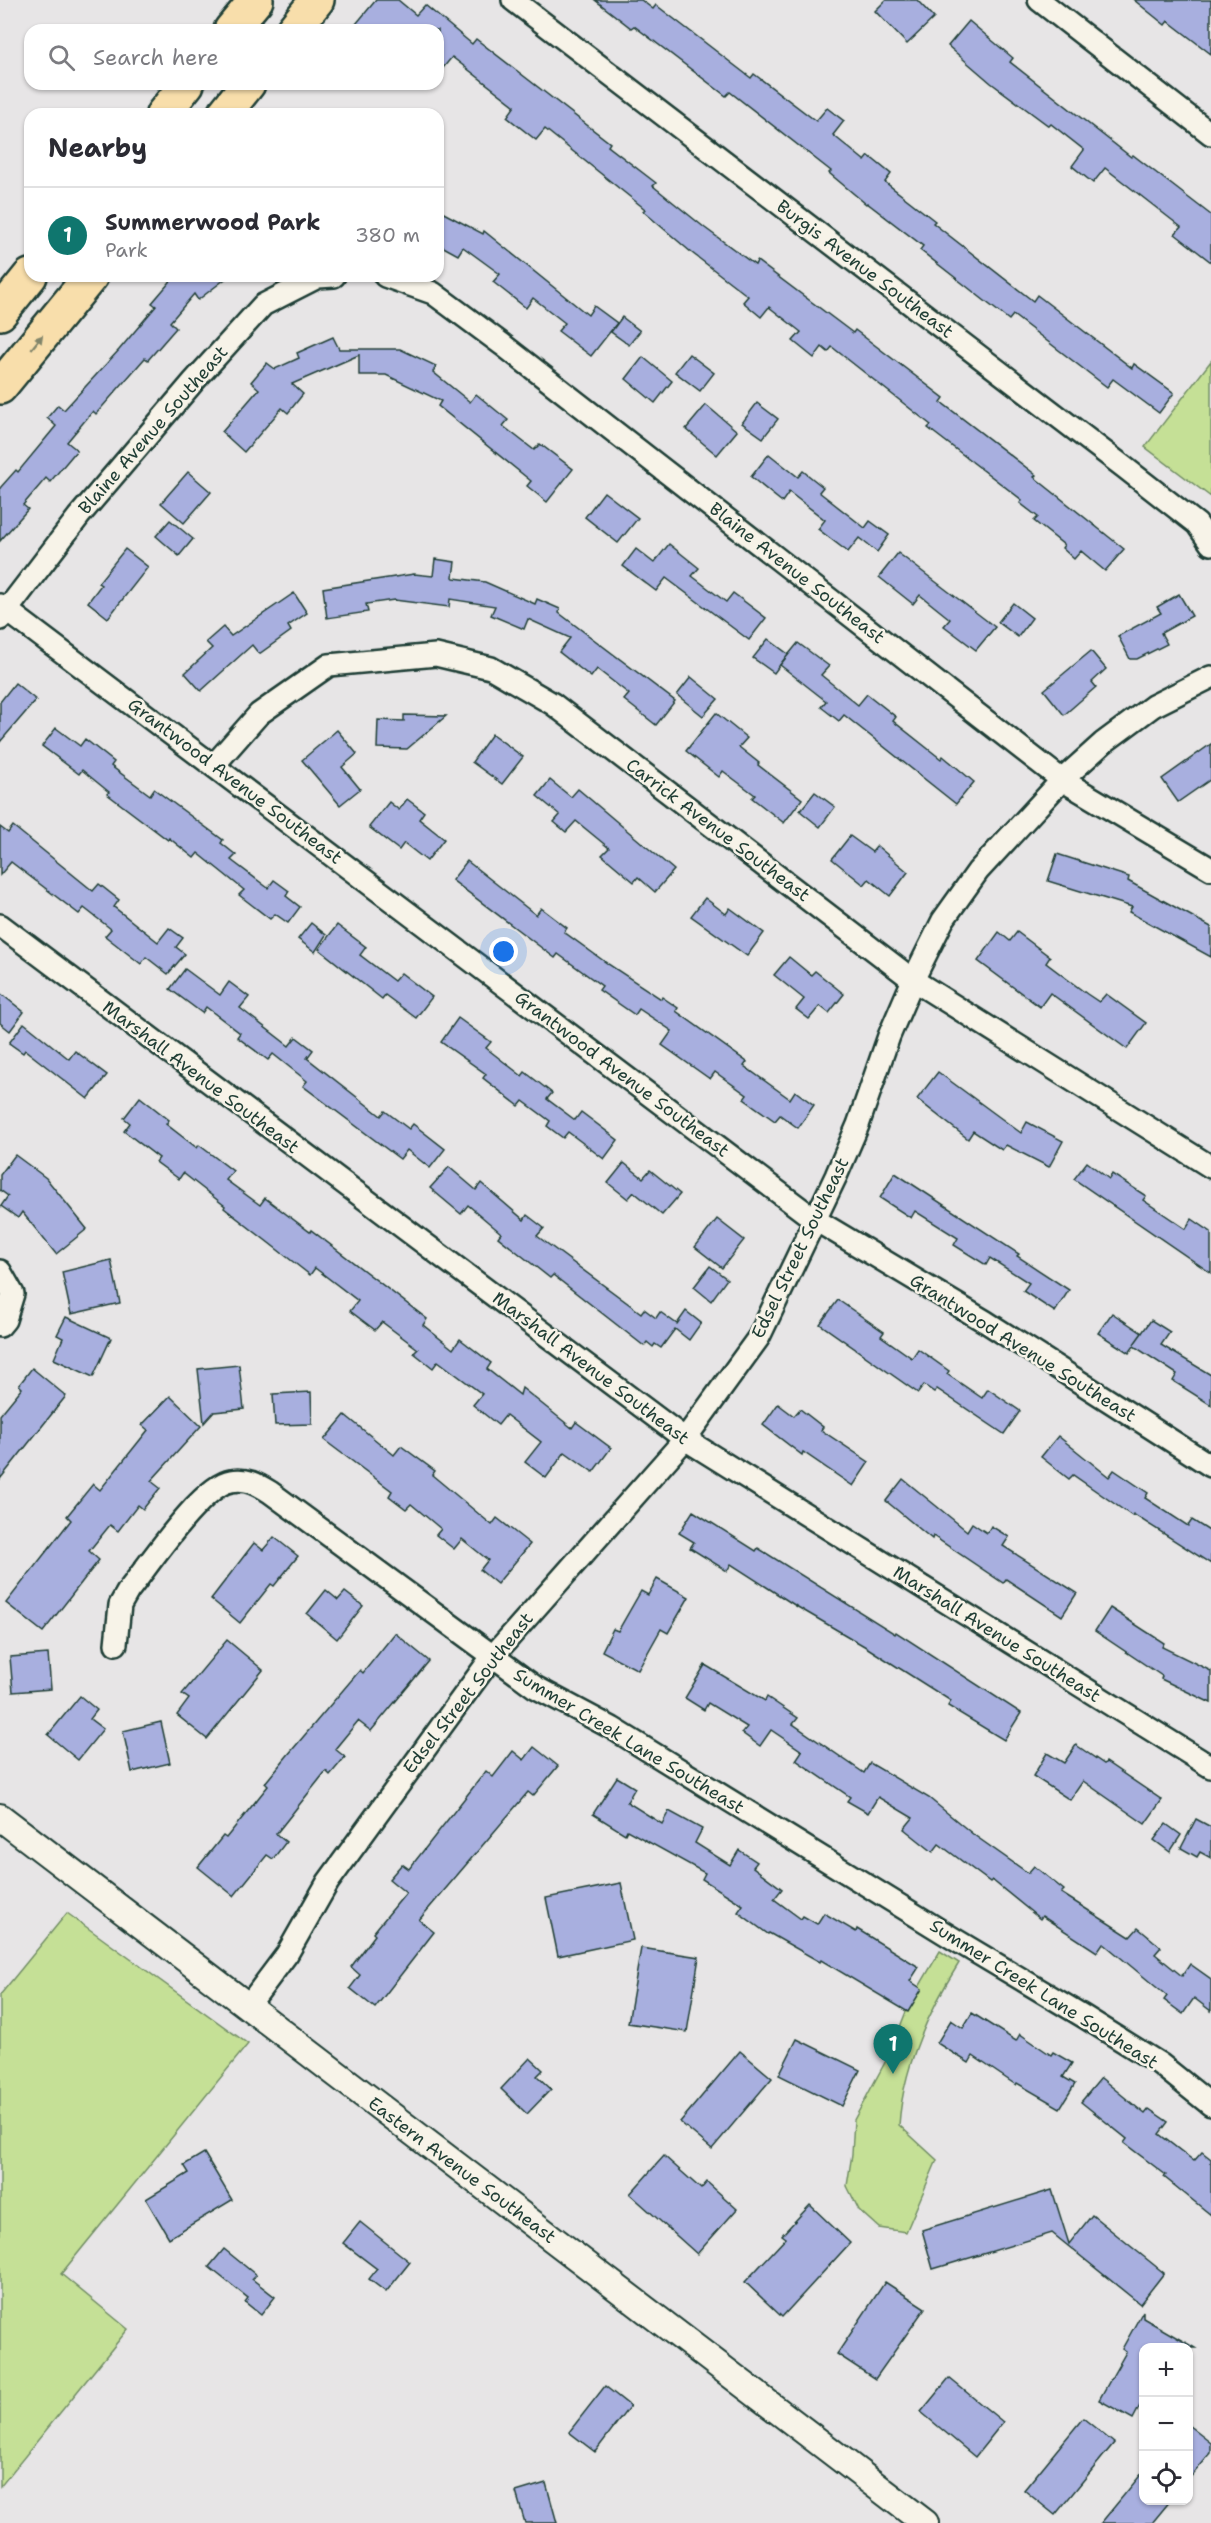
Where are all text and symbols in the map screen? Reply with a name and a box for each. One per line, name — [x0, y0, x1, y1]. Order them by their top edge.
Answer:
search box — [24, 24, 444, 90]
icon: search — [45, 41, 78, 74]
text: Search here — [93, 43, 219, 72]
text: Nearby — [48, 130, 147, 165]
street label: Burgis Avenue Southeast — [772, 194, 959, 344]
text: Summerwood Park — [105, 208, 321, 237]
text: 1 — [63, 222, 72, 248]
text: 380 m — [355, 222, 420, 248]
text: Park — [105, 237, 148, 263]
one-way arrow — [30, 335, 43, 350]
street label: Blaine Avenue Southeast — [73, 340, 233, 520]
street label: Blaine Avenue Southeast — [704, 497, 890, 649]
street label: Grantwood Avenue Southeast — [123, 692, 347, 870]
street label: Carrick Avenue Southeast — [621, 753, 815, 907]
your location — [489, 937, 518, 966]
street label: Grantwood Avenue Southeast — [510, 985, 734, 1163]
street label: Marshall Avenue Southeast — [98, 995, 304, 1159]
street label: Edsel Street Southeast — [746, 1153, 854, 1342]
street label: Grantwood Avenue Southeast — [905, 1268, 1141, 1428]
street label: Marshall Avenue Southeast — [488, 1286, 694, 1450]
street label: Marshall Avenue Southeast — [889, 1560, 1105, 1708]
street label: Edsel Street Southeast — [397, 1607, 539, 1779]
street label: Summer Creek Lane Southeast — [509, 1662, 749, 1820]
street label: Summer Creek Lane Southeast — [925, 1914, 1163, 2074]
pin: 1 — [874, 2024, 912, 2074]
street label: Eastern Avenue Southeast — [363, 2091, 561, 2249]
map controls — [1139, 2343, 1193, 2505]
button: + — [1139, 2343, 1193, 2397]
button: − — [1139, 2397, 1193, 2451]
button: locate — [1139, 2451, 1193, 2505]

